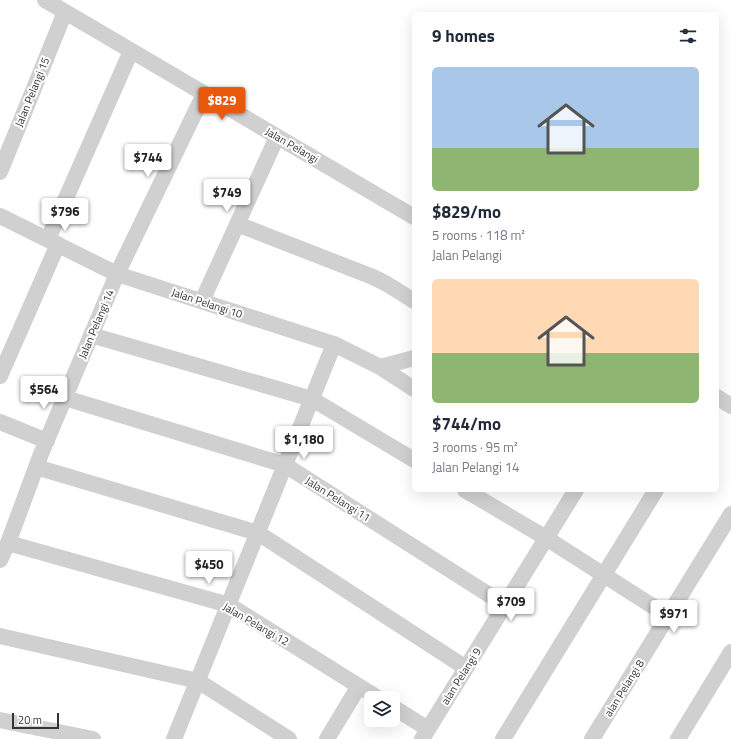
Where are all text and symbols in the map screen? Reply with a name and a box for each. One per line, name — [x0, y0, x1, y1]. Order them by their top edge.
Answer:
text: 9 homes — [432, 23, 495, 49]
icon: filters — [677, 25, 699, 47]
street label: Jalan Pelangi 15 — [11, 55, 53, 129]
pin: $829 — [198, 87, 246, 121]
text: $829 — [207, 90, 237, 110]
icon: home — [530, 93, 602, 165]
street label: Jalan Pelangi — [262, 123, 322, 167]
pin: $744 — [124, 144, 172, 178]
text: $744 — [133, 147, 163, 167]
pin: $749 — [203, 179, 251, 213]
text: $749 — [212, 182, 242, 202]
pin: $796 — [41, 198, 89, 232]
text: $829/mo — [432, 199, 501, 225]
text: $796 — [50, 201, 80, 221]
text: 5 rooms · 118 m² — [432, 225, 525, 245]
text: Jalan Pelangi — [432, 245, 502, 265]
street label: Jalan Pelangi 10 — [169, 284, 245, 322]
street label: Jalan Pelangi 14 — [74, 287, 118, 361]
icon: home — [530, 305, 602, 377]
pin: $564 — [20, 376, 68, 410]
text: $564 — [29, 379, 59, 399]
text: $744/mo — [432, 411, 501, 437]
pin: $1,180 — [271, 426, 337, 460]
text: $1,180 — [284, 429, 324, 449]
text: 3 rooms · 95 m² — [432, 437, 518, 457]
text: Jalan Pelangi 14 — [432, 457, 519, 477]
street label: Jalan Pelangi 11 — [302, 473, 374, 525]
pin: $450 — [185, 551, 233, 585]
text: $450 — [194, 554, 224, 574]
pin: $709 — [487, 588, 535, 622]
text: $709 — [496, 591, 526, 611]
street label: Jalan Pelangi 12 — [220, 599, 292, 649]
pin: $971 — [650, 600, 698, 634]
text: $971 — [659, 603, 689, 623]
street label: alan Pelangi 9 — [437, 644, 485, 708]
street label: alan Pelangi 8 — [600, 656, 648, 720]
map controls — [364, 691, 400, 727]
button: layers — [364, 691, 400, 727]
scale bar — [12, 711, 59, 730]
text: 20 m — [18, 712, 42, 728]

